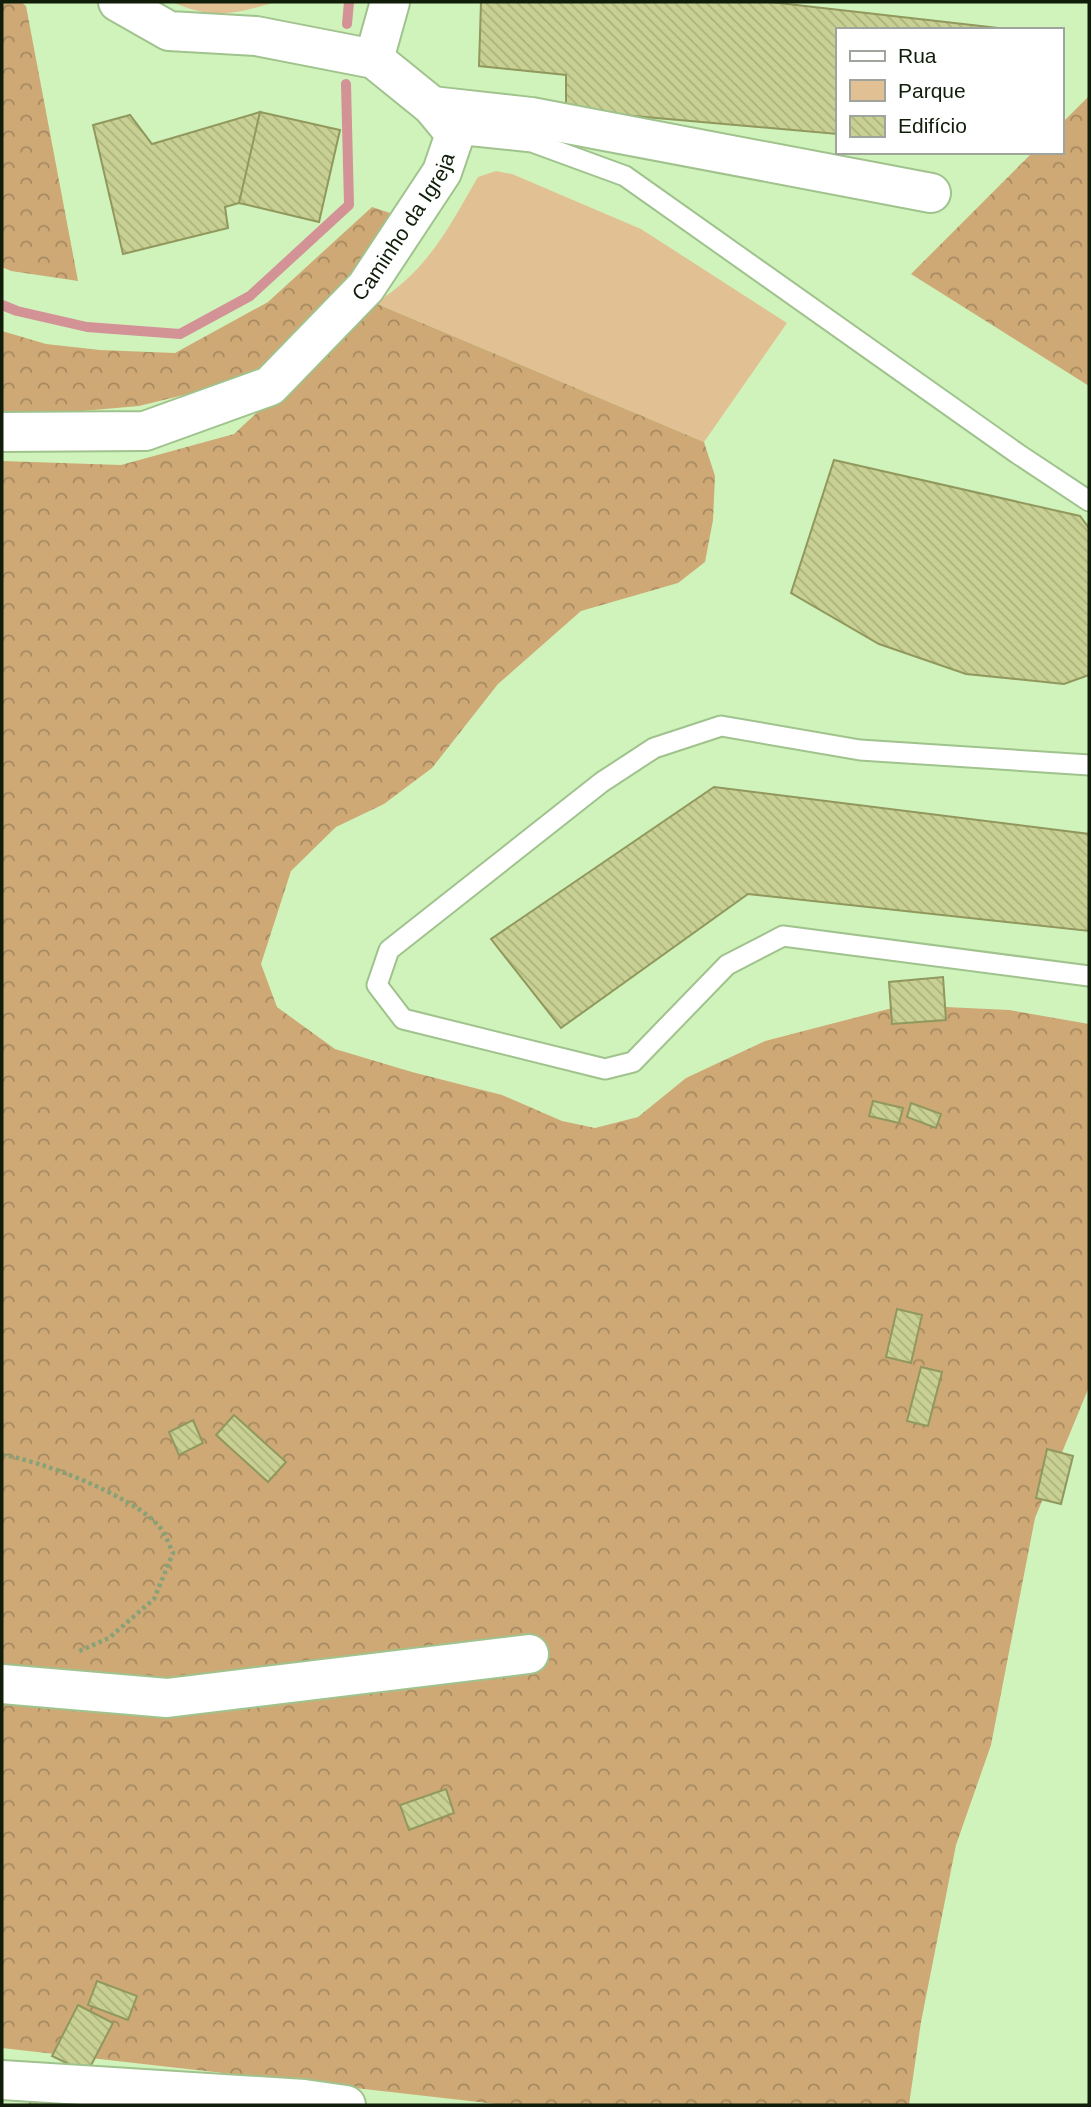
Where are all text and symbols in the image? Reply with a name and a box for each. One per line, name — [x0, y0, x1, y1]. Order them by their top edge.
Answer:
legend — [836, 28, 1063, 154]
text: Rua — [898, 44, 937, 67]
text: Parque — [898, 79, 966, 102]
text: Edifício — [898, 114, 967, 137]
street label: Caminho da Igreja — [347, 150, 459, 305]

